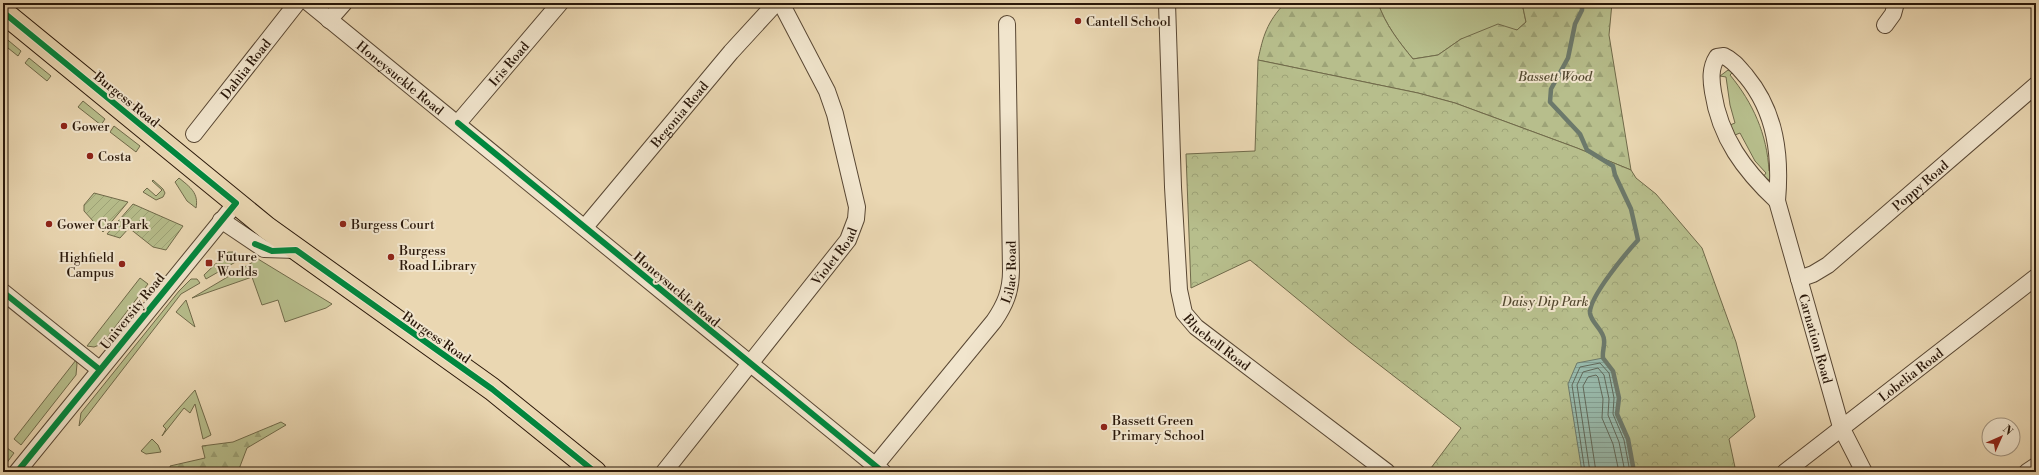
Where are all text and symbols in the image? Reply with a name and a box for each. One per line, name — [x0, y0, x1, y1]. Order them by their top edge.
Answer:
place label: Cantell School — [1086, 14, 1171, 30]
marker: Cantell School — [1073, 16, 1083, 26]
street label: Dahlia Road — [218, 36, 275, 103]
street label: Honeysuckle Road — [353, 38, 447, 119]
street label: Iris Road — [486, 38, 533, 90]
street label: Burgess Road — [90, 68, 163, 131]
park label: Bassett Wood — [1517, 69, 1593, 85]
street label: Begonia Road — [647, 78, 712, 152]
place label: Gower — [72, 119, 110, 135]
marker: Gower — [59, 121, 69, 131]
place label: Costa — [98, 149, 132, 165]
marker: Costa — [85, 151, 95, 161]
street label: Poppy Road — [1889, 157, 1953, 215]
place label: Gower Car Park — [57, 217, 149, 233]
place label: Burgess Court — [350, 217, 435, 233]
marker: Gower Car Park — [44, 219, 54, 229]
marker: Burgess Court — [338, 219, 348, 229]
street label: Violet Road — [808, 225, 861, 290]
street label: Lilac Road — [998, 240, 1020, 306]
place label: Burgess Road Library — [398, 243, 477, 274]
place label: Future Worlds — [216, 249, 258, 280]
street label: Honeysuckle Road — [630, 249, 723, 331]
place label: Highfield Campus — [59, 250, 115, 281]
marker: Burgess Road Library — [386, 252, 396, 262]
marker: Future Worlds — [204, 258, 214, 268]
marker: Highfield Campus — [117, 259, 127, 269]
street label: University Road — [97, 270, 169, 353]
street label: Carnation Road — [1795, 292, 1835, 386]
park label: Daisy Dip Park — [1501, 294, 1588, 310]
street label: Burgess Road — [398, 308, 474, 368]
street label: Bluebell Road — [1179, 310, 1254, 375]
street label: Lobelia Road — [1876, 345, 1947, 405]
place label: Bassett Green Primary School — [1111, 413, 1204, 444]
north arrow — [1981, 417, 2021, 457]
marker: Bassett Green Primary School — [1099, 422, 1109, 432]
text: N — [1999, 423, 2016, 439]

